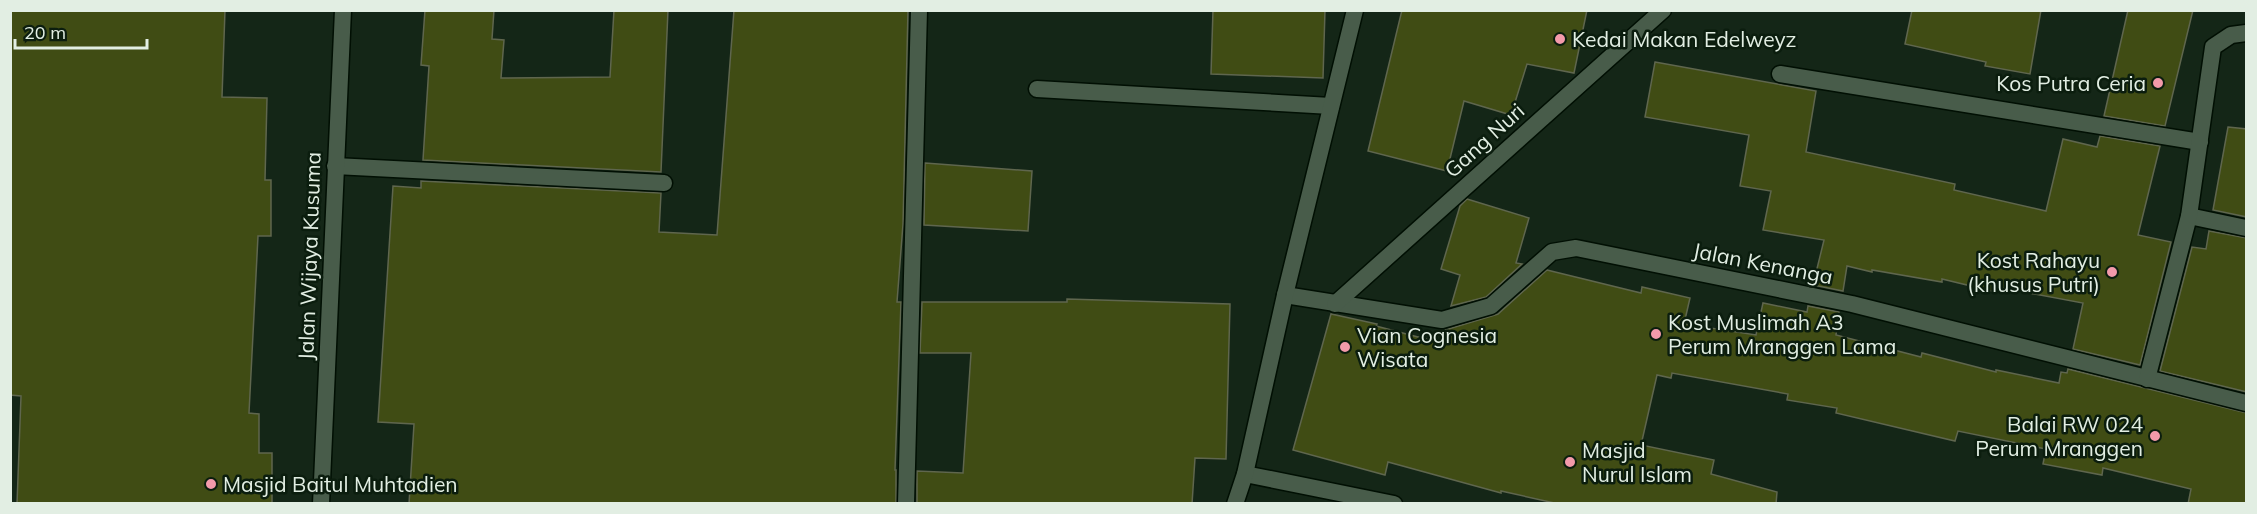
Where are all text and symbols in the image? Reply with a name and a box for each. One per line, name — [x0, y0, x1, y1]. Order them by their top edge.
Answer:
scale bar — [15, 12, 147, 50]
text: 20 m — [24, 21, 66, 44]
place label: Kedai Makan Edelweyz — [1572, 26, 1796, 52]
marker: Kedai Makan Edelweyz — [1553, 32, 1567, 46]
place label: Kos Putra Ceria — [1996, 70, 2146, 96]
marker: Kos Putra Ceria — [2151, 76, 2165, 90]
street label: Gang Nuri — [1439, 97, 1529, 183]
street label: Jalan Wijaya Kusuma — [292, 151, 326, 361]
street label: Jalan Kenanga — [1691, 237, 1835, 289]
place label: Kost Rahayu (khusus Putri) — [1967, 247, 2100, 297]
marker: Kost Rahayu (khusus Putri) — [2105, 265, 2119, 279]
place label: Kost Muslimah A3 Perum Mranggen Lama — [1668, 309, 1896, 359]
place label: Vian Cognesia Wisata — [1357, 322, 1497, 372]
marker: Kost Muslimah A3 Perum Mranggen Lama — [1649, 327, 1663, 341]
marker: Vian Cognesia Wisata — [1338, 340, 1352, 354]
place label: Balai RW 024 Perum Mranggen — [1975, 411, 2143, 461]
marker: Balai RW 024 Perum Mranggen — [2148, 429, 2162, 443]
place label: Masjid Nurul Islam — [1582, 437, 1692, 487]
marker: Masjid Nurul Islam — [1563, 455, 1577, 469]
place label: Masjid Baitul Muhtadien — [223, 471, 458, 497]
marker: Masjid Baitul Muhtadien — [204, 477, 218, 491]

